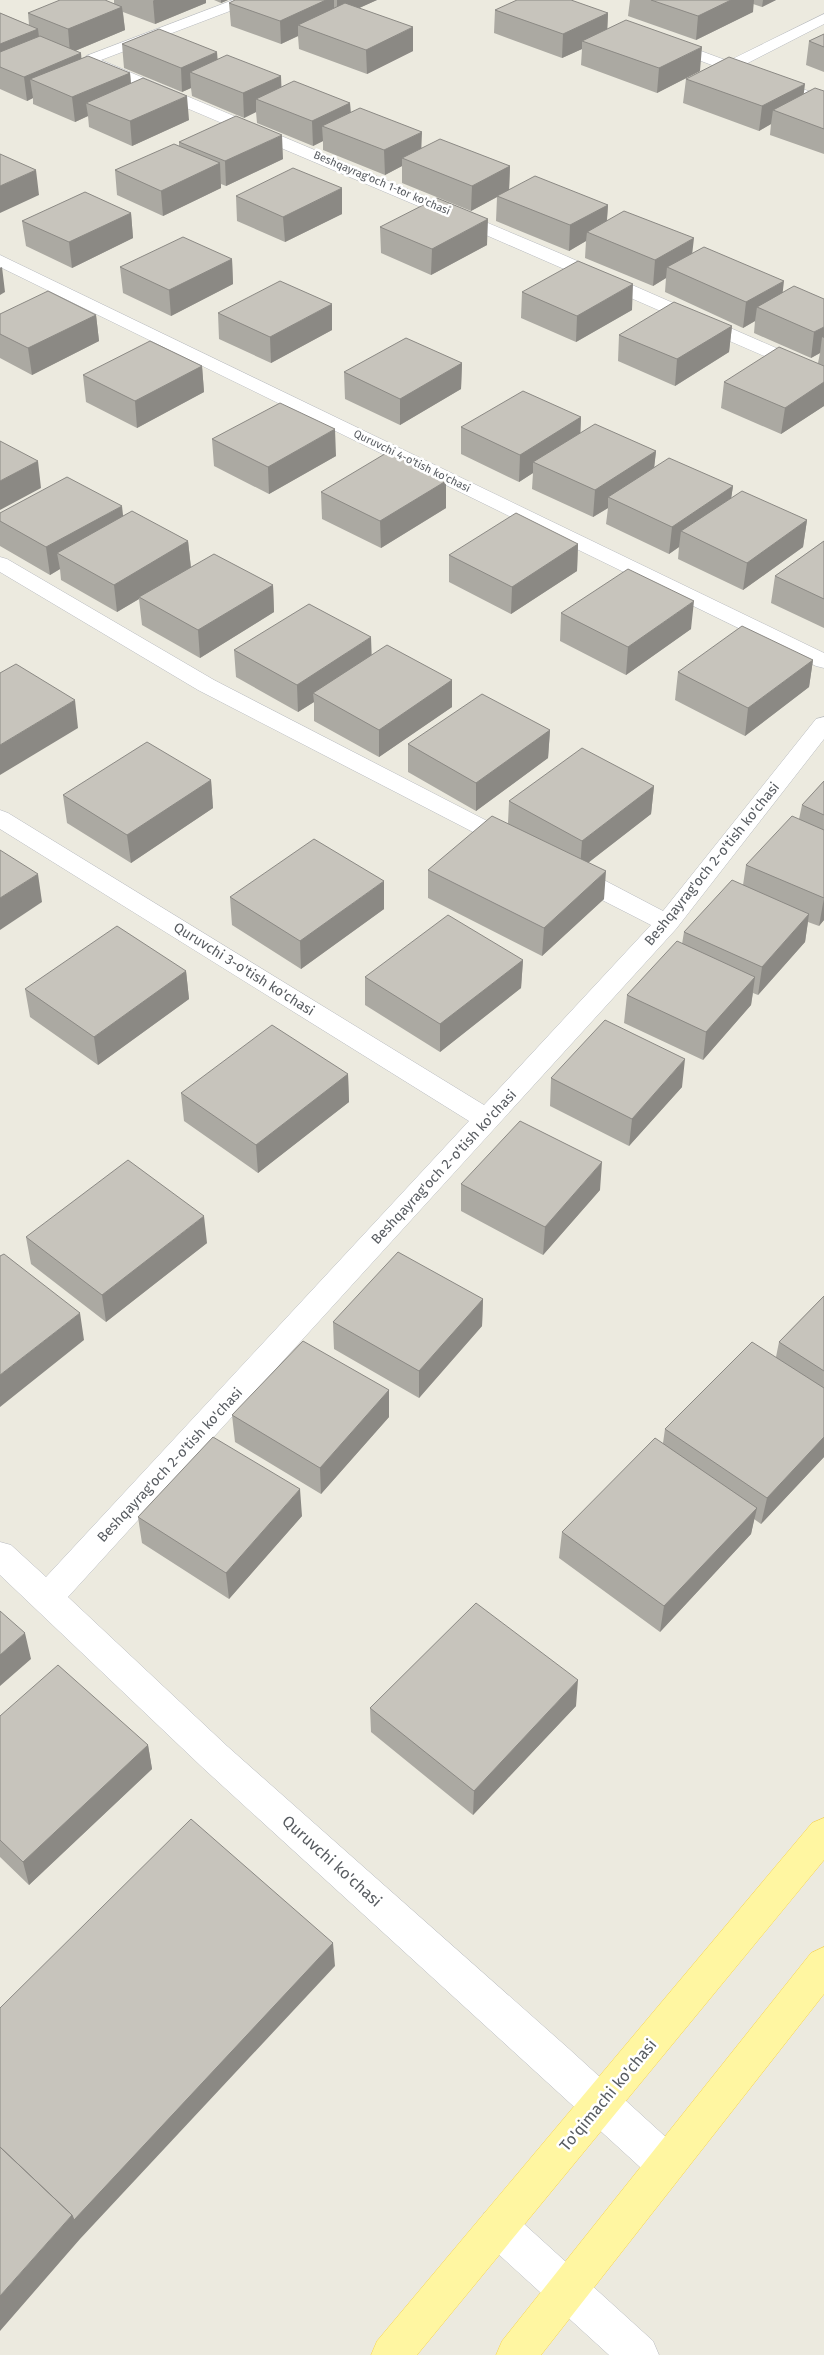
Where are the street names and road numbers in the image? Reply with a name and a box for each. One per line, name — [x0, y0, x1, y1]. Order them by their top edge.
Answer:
street label: Beshqayrag'och 1-tor ko'chasi — [312, 148, 452, 218]
street label: Quruvchi 4-o'tish ko'chasi — [351, 427, 473, 495]
street label: Beshqayrag'och 2-o'tish ko'chasi — [641, 779, 783, 949]
street label: Quruvchi 3-o'tish ko'chasi — [170, 919, 318, 1019]
street label: Beshqayrag'och 2-o'tish ko'chasi — [368, 1086, 520, 1248]
street label: Beshqayrag'och 2-o'tish ko'chasi — [94, 1384, 246, 1546]
street label: Quruvchi ko'chasi — [278, 1811, 386, 1911]
street label: To'qimachi ko'chasi — [556, 2035, 660, 2155]

